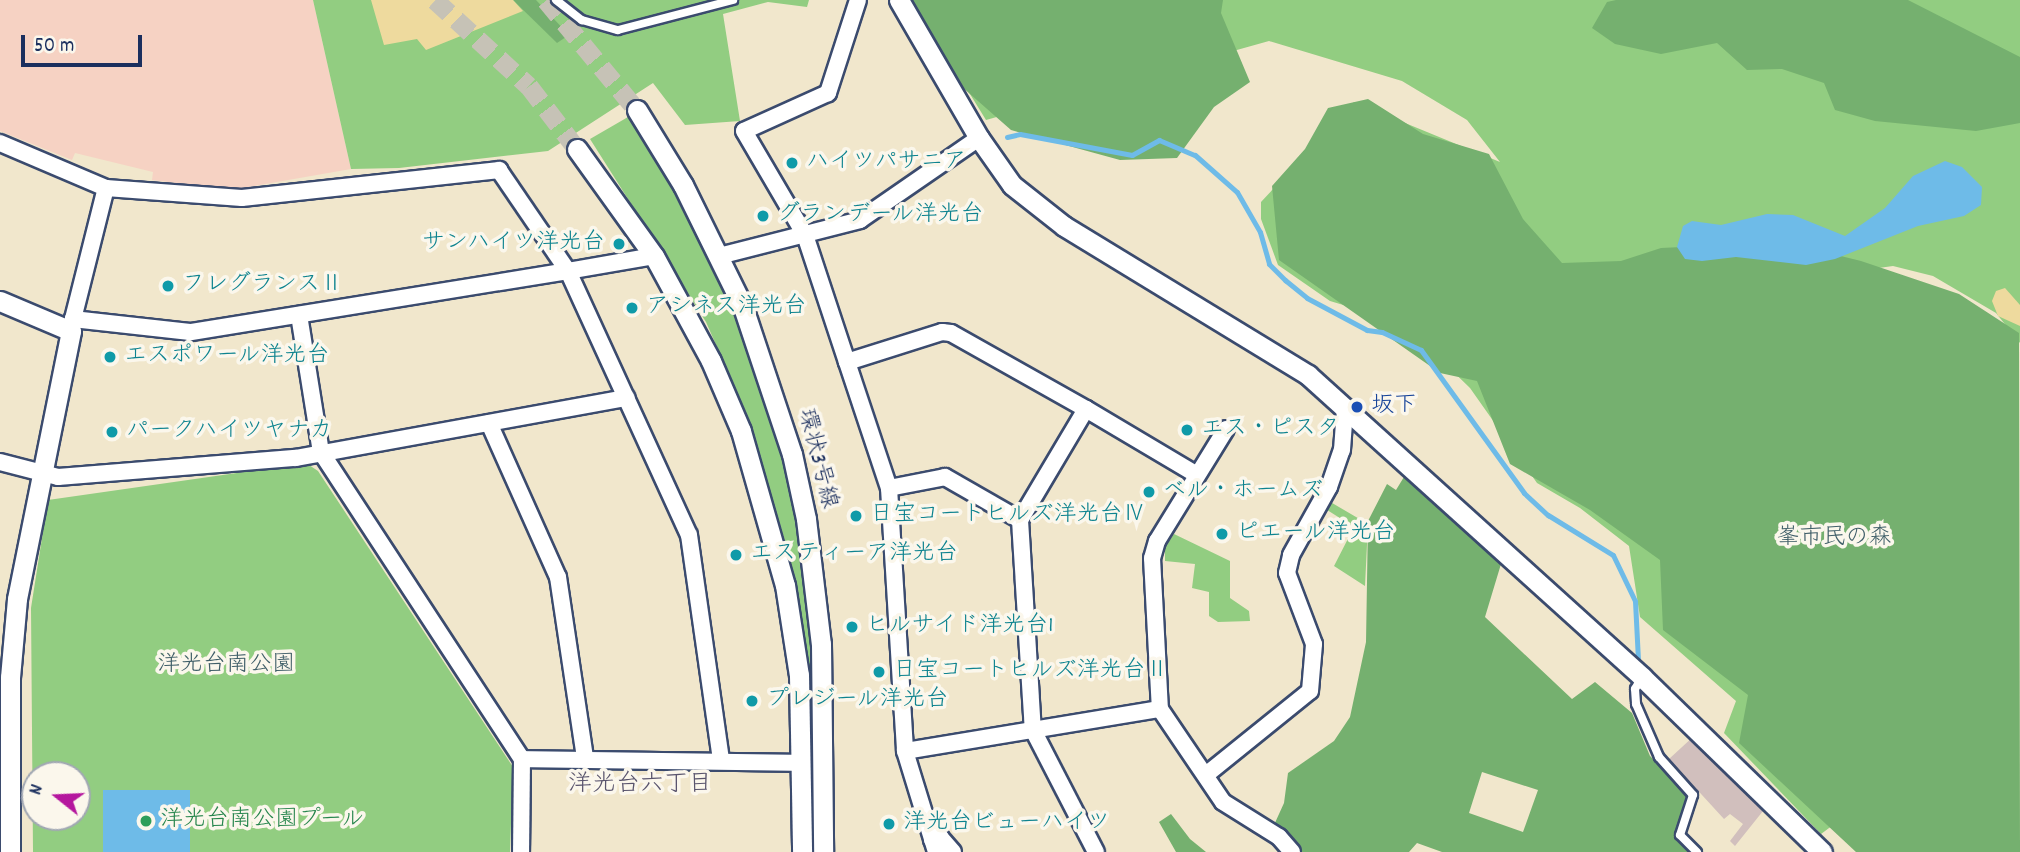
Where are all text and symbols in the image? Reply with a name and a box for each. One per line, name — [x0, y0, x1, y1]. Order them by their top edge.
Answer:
scale bar — [24, 21, 145, 65]
text: 50 m — [34, 32, 74, 62]
place label: ハイツパサニア — [806, 149, 967, 177]
marker: ハイツパサニア — [784, 155, 800, 171]
place label: グランデール洋光台 — [777, 202, 984, 230]
marker: グランデール洋光台 — [755, 208, 771, 224]
place label: サンハイツ洋光台 — [421, 230, 605, 258]
marker: サンハイツ洋光台 — [611, 236, 627, 252]
place label: フレグランスⅡ — [182, 272, 343, 300]
marker: フレグランスⅡ — [160, 278, 176, 294]
place label: アシネス洋光台 — [646, 294, 807, 322]
marker: アシネス洋光台 — [624, 300, 640, 316]
place label: エスポワール洋光台 — [124, 343, 331, 371]
marker: エスポワール洋光台 — [102, 349, 118, 365]
place label: 坂下 — [1371, 393, 1417, 421]
marker: 坂下 — [1349, 399, 1365, 415]
street label: 環状3号線 — [790, 406, 842, 512]
place label: エス・ピスタ — [1201, 416, 1339, 444]
place label: パークハイツヤナカ — [126, 418, 333, 446]
marker: エス・ピスタ — [1179, 422, 1195, 438]
marker: パークハイツヤナカ — [104, 424, 120, 440]
place label: ベル・ホームズ — [1163, 478, 1324, 506]
marker: ベル・ホームズ — [1141, 484, 1157, 500]
place label: 日宝コートヒルズ洋光台Ⅳ — [870, 502, 1146, 530]
marker: 日宝コートヒルズ洋光台Ⅳ — [848, 508, 864, 524]
place label: ピエール洋光台 — [1236, 520, 1397, 548]
park label: 峯市民の森 — [1777, 525, 1891, 553]
marker: ピエール洋光台 — [1214, 526, 1230, 542]
place label: エスティーア洋光台 — [750, 541, 957, 569]
marker: エスティーア洋光台 — [728, 547, 744, 563]
place label: ヒルサイド洋光台1 — [866, 613, 1055, 641]
marker: ヒルサイド洋光台1 — [844, 619, 860, 635]
park label: 洋光台南公園 — [157, 652, 295, 680]
place label: 日宝コートヒルズ洋光台Ⅱ — [893, 658, 1169, 686]
marker: 日宝コートヒルズ洋光台Ⅱ — [871, 664, 887, 680]
place label: プレジール洋光台 — [766, 687, 950, 715]
marker: プレジール洋光台 — [744, 693, 760, 709]
north arrow — [21, 761, 91, 831]
district label: 洋光台六丁目 — [568, 772, 712, 800]
text: N — [23, 781, 52, 799]
place label: 洋光台南公園プール — [160, 807, 366, 835]
place label: 洋光台ビューハイツ — [903, 810, 1110, 838]
marker: 洋光台南公園プール — [138, 813, 154, 829]
marker: 洋光台ビューハイツ — [881, 816, 897, 832]

